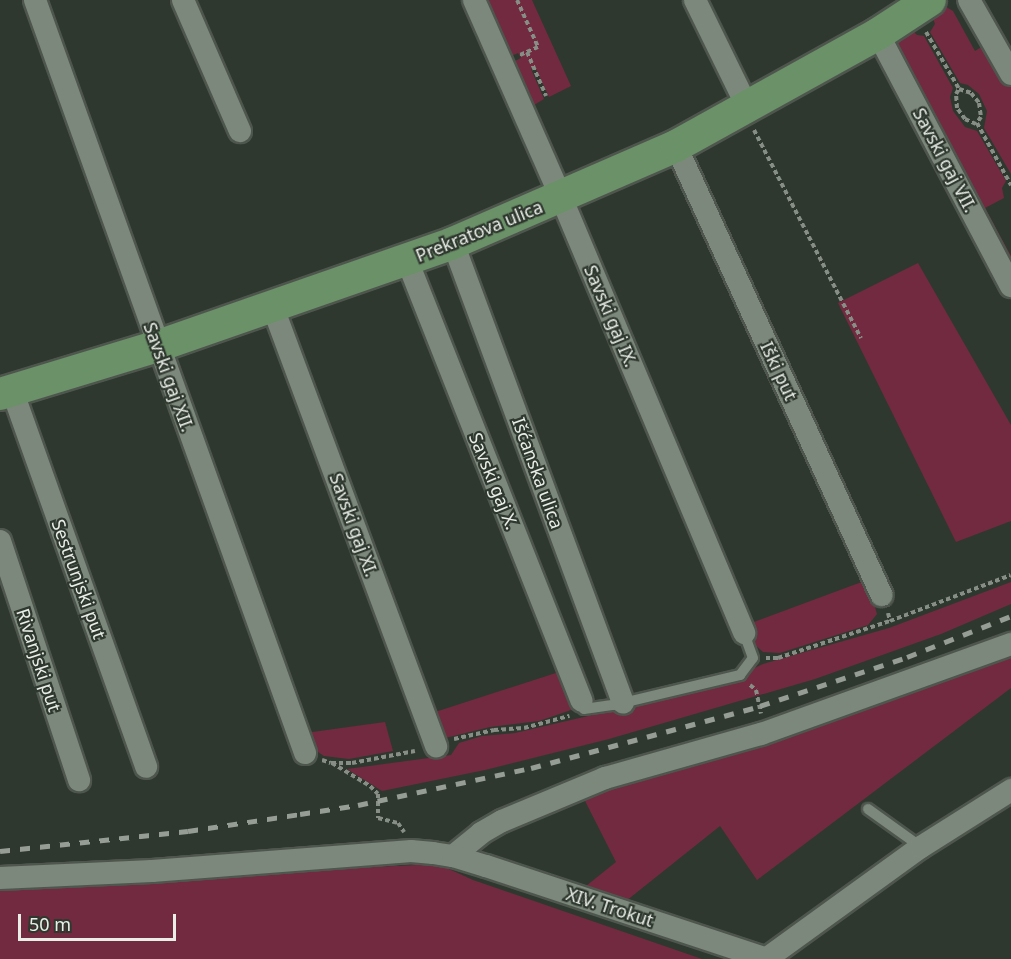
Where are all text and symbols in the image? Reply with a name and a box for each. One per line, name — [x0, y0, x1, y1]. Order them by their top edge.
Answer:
street label: Savski gaj VII. — [908, 104, 982, 216]
street label: Prekratova ulica — [412, 196, 546, 266]
street label: Savski gaj IX. — [580, 262, 642, 370]
street label: Savski gaj XII. — [139, 319, 199, 435]
street label: Iški put — [756, 338, 802, 404]
street label: Išćanska ulica — [508, 414, 568, 532]
street label: Savski gaj X. — [465, 429, 523, 533]
street label: Savski gaj XI. — [325, 470, 383, 580]
street label: Sestrunjski put — [47, 516, 111, 642]
street label: Rivanjski put — [12, 606, 66, 714]
street label: XIV. Trokut — [564, 883, 656, 931]
scale bar — [21, 902, 178, 940]
text: 50 m — [29, 912, 71, 936]

